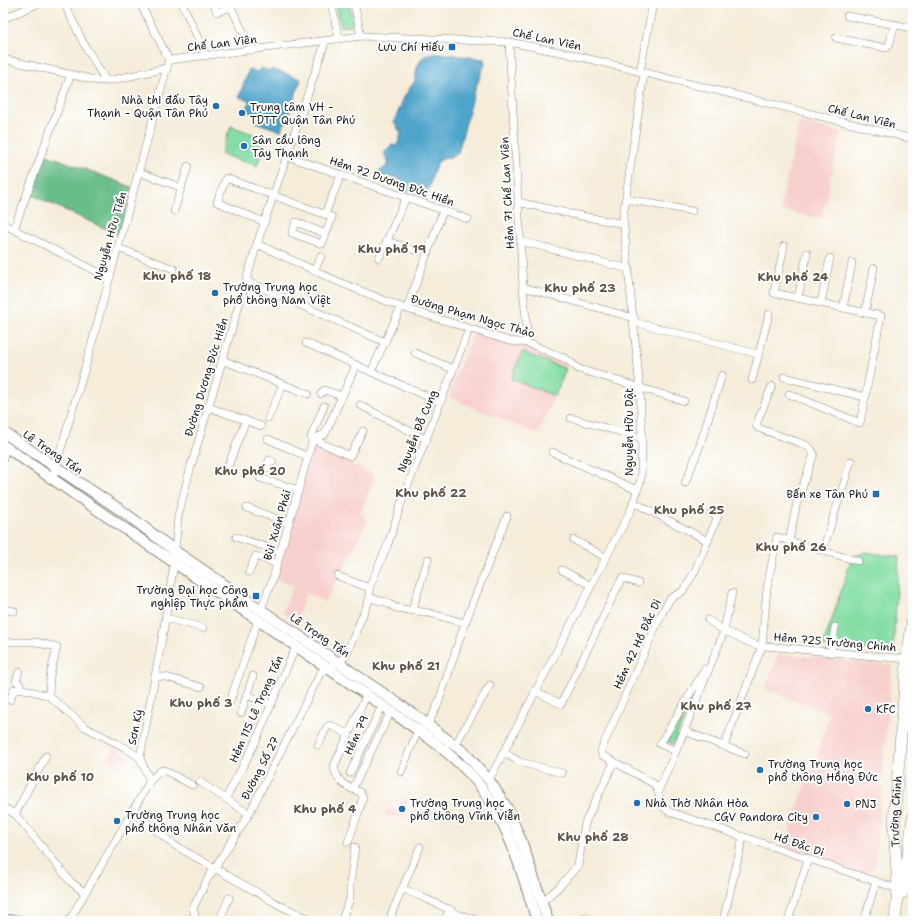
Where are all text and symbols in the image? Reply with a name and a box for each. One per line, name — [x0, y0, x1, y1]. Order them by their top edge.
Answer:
street label: Chế Lan Viên — [511, 25, 583, 54]
street label: Chế Lan Viên — [187, 32, 258, 55]
place label: Lưu Chí Hiếu — [378, 40, 444, 55]
marker: Lưu Chí Hiếu — [447, 42, 457, 52]
place label: Nhà thi đấu Tây Thạnh - Quận Tân Phú — [87, 93, 208, 121]
place label: Trung tâm VH - TDTT Quận Tân Phú — [250, 100, 355, 128]
marker: Nhà thi đấu Tây Thạnh - Quận Tân Phú — [211, 101, 221, 111]
street label: Chế Lan Viên — [826, 101, 898, 132]
marker: Trung tâm VH - TDTT Quận Tân Phú — [237, 108, 247, 118]
place label: Sân cầu lông Tây Thạnh — [252, 133, 321, 161]
street label: Hẻm 71 Chế Lan Viên — [497, 136, 518, 250]
marker: Sân cầu lông Tây Thạnh — [239, 141, 249, 151]
street label: Hẻm 72 Dương Đức Hiền — [328, 153, 456, 210]
street label: Nguyễn Hữu Tiến — [91, 190, 130, 282]
district label: Khu phố 19 — [358, 241, 426, 257]
district label: Khu phố 18 — [143, 268, 211, 284]
district label: Khu phố 24 — [758, 269, 829, 285]
place label: Trường Trung học phổ thông Nam Việt — [223, 280, 331, 308]
district label: Khu phố 23 — [544, 280, 616, 296]
marker: Trường Trung học phổ thông Nam Việt — [210, 288, 220, 298]
street label: Đường Phạm Ngọc Thảo — [409, 292, 537, 342]
street label: Đường Dương Đức Hiền — [181, 316, 232, 438]
street label: Nguyễn Đỗ Cung — [394, 387, 441, 475]
street label: Nguyễn Hữu Dật — [622, 388, 637, 476]
street label: Lê Trọng Tấn — [20, 427, 86, 478]
district label: Khu phố 20 — [214, 463, 286, 479]
district label: Khu phố 22 — [395, 485, 467, 501]
place label: Bến xe Tân Phú — [787, 487, 868, 502]
street label: Bùi Xuân Phái — [260, 488, 295, 562]
marker: Bến xe Tân Phú — [871, 489, 881, 499]
district label: Khu phố 25 — [654, 502, 724, 518]
district label: Khu phố 26 — [755, 539, 827, 555]
place label: Trường Đại học Công nghiệp Thực phẩm — [136, 583, 249, 611]
marker: Trường Đại học Công nghiệp Thực phẩm — [251, 591, 261, 601]
street label: Hẻm 42 Hồ Đắc Di — [610, 597, 665, 692]
street label: Lê Trọng Tấn — [287, 610, 353, 661]
street label: Hẻm 725 Trường Chinh — [773, 630, 897, 655]
street label: Hẻm 115 Lê Trọng Tấn — [226, 653, 287, 765]
district label: Khu phố 21 — [372, 658, 440, 674]
district label: Khu phố 3 — [169, 695, 233, 711]
district label: Khu phố 27 — [681, 698, 752, 714]
place label: KFC — [876, 702, 896, 717]
marker: KFC — [863, 704, 873, 714]
street label: Sơn Kỳ — [125, 708, 146, 746]
street label: Hẻm 79 — [341, 713, 372, 758]
street label: Đường Số 27 — [238, 734, 283, 803]
place label: Trường Trung học phổ thông Hồng Đức — [768, 757, 878, 785]
marker: Trường Trung học phổ thông Hồng Đức — [755, 765, 765, 775]
district label: Khu phố 10 — [26, 769, 94, 785]
street label: Trường Chinh — [887, 775, 906, 847]
place label: Trường Trung học phổ thông Vĩnh Viễn — [410, 796, 520, 824]
place label: Nhà Thờ Nhân Hòa — [645, 796, 748, 811]
place label: PNJ — [855, 797, 877, 812]
marker: Nhà Thờ Nhân Hòa — [632, 798, 642, 808]
marker: PNJ — [842, 799, 852, 809]
district label: Khu phố 4 — [293, 801, 357, 817]
marker: Trường Trung học phổ thông Vĩnh Viễn — [397, 804, 407, 814]
place label: Trường Trung học phổ thông Nhân Văn — [125, 808, 236, 836]
place label: CGV Pandora City — [714, 810, 808, 825]
marker: CGV Pandora City — [811, 812, 821, 822]
marker: Trường Trung học phổ thông Nhân Văn — [112, 816, 122, 826]
district label: Khu phố 28 — [557, 829, 629, 845]
street label: Hồ Đắc Di — [772, 829, 826, 860]

